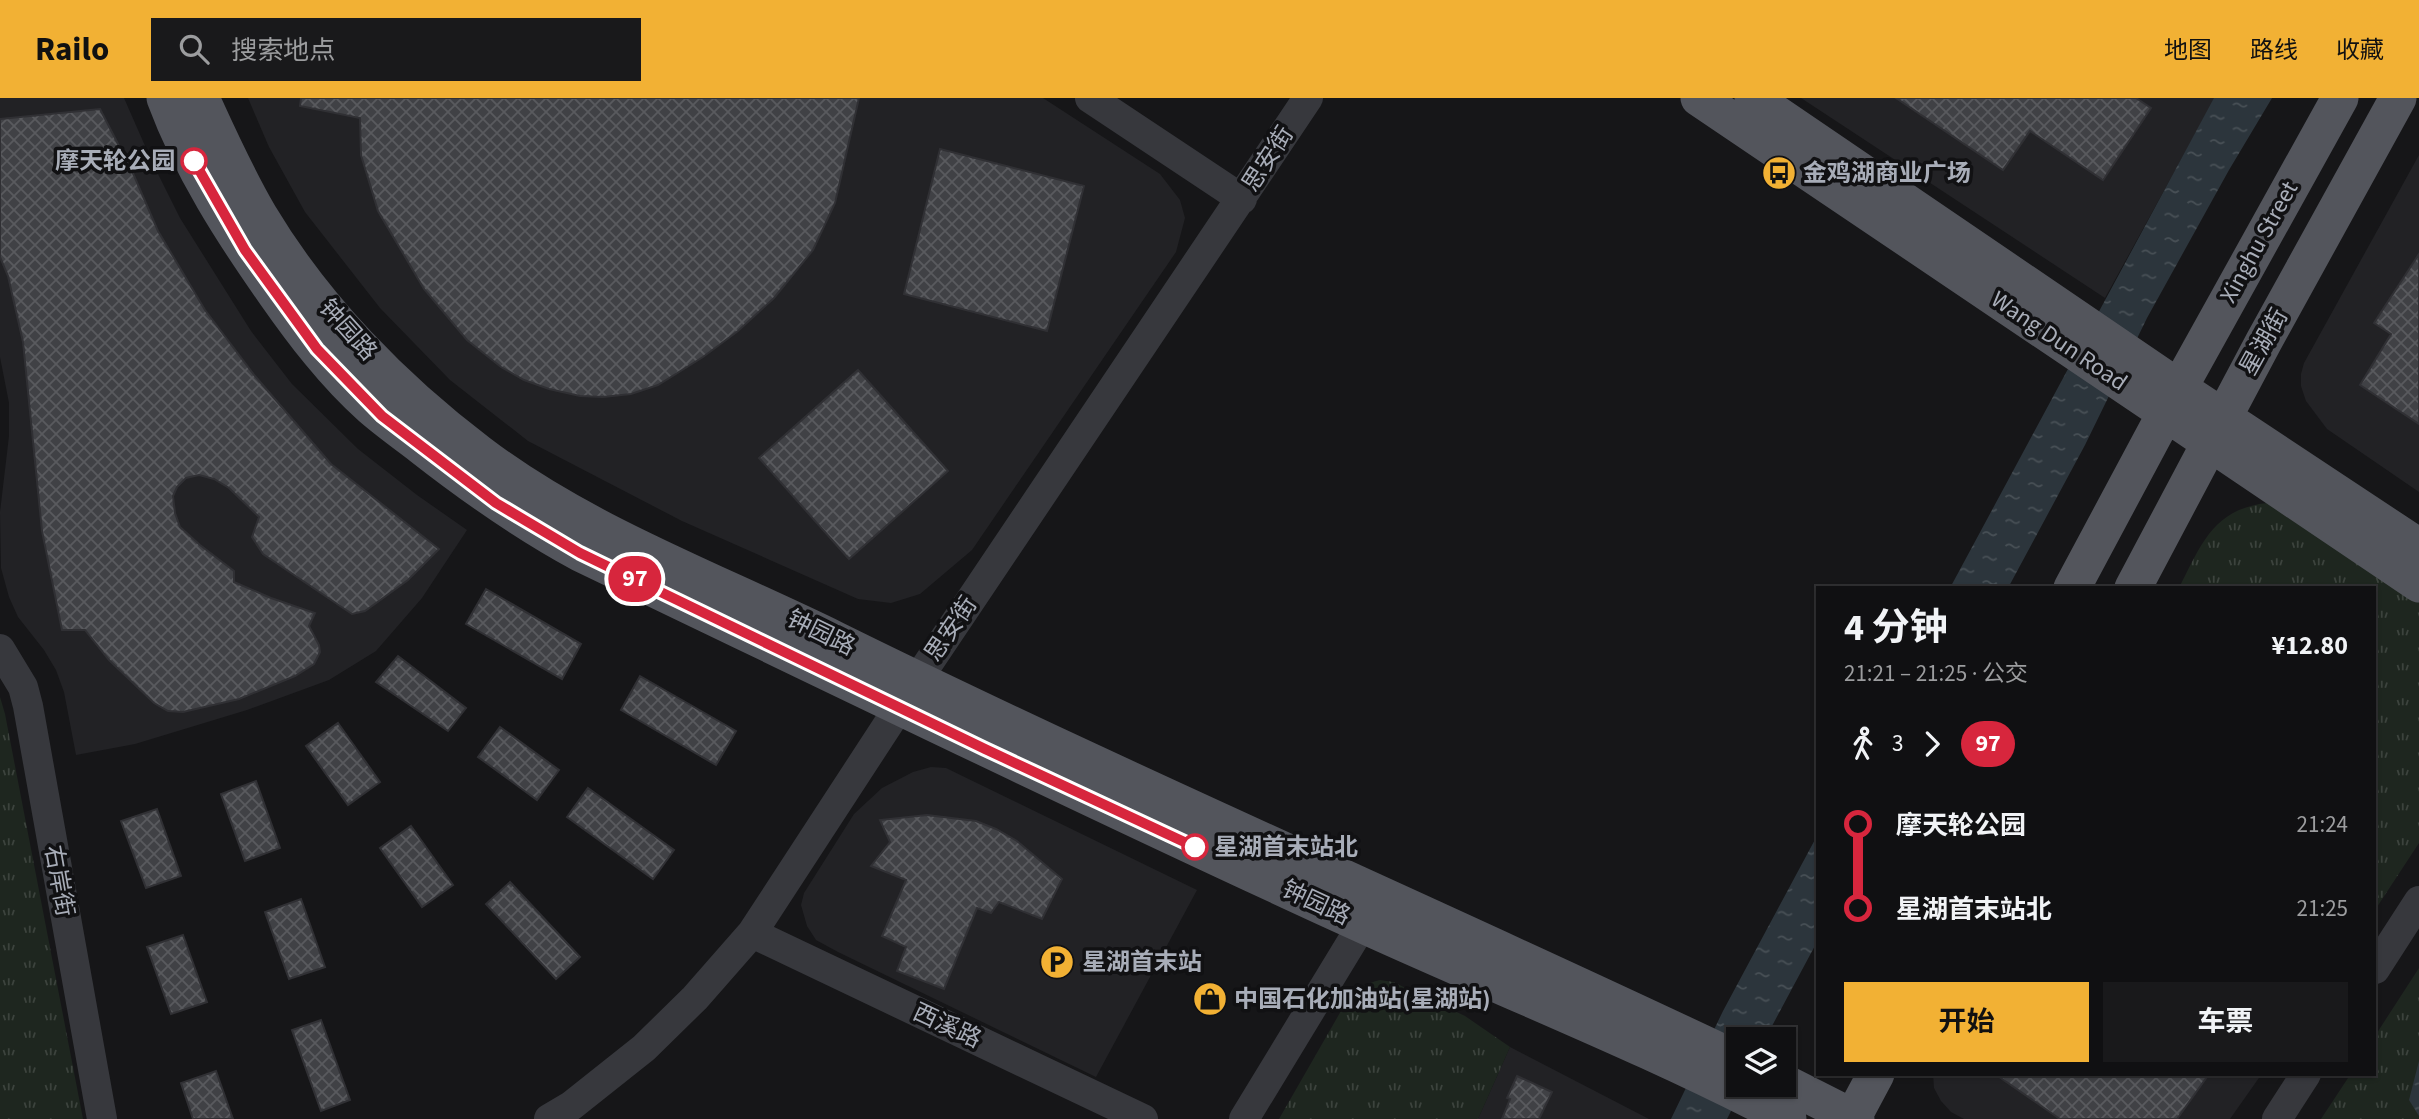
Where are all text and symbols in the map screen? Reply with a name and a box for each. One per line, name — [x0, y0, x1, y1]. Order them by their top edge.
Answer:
search box — [151, 18, 641, 81]
text: Railo — [35, 26, 109, 73]
icon: search — [175, 30, 213, 68]
text: 搜索地点 — [231, 32, 335, 69]
text: 地图 — [2164, 33, 2212, 68]
text: 路线 — [2250, 33, 2298, 68]
text: 收藏 — [2336, 33, 2384, 68]
street label: 思安街 — [1234, 119, 1302, 199]
place label: 摩天轮公园 — [55, 144, 175, 179]
marker: 摩天轮公园 — [181, 148, 207, 174]
bus stop icon: 金鸡湖商业广场 — [1760, 154, 1798, 192]
place label: 金鸡湖商业广场 — [1803, 156, 1971, 191]
street label: Xinghu Street — [2211, 175, 2307, 309]
street label: Wang Dun Road — [1984, 282, 2134, 400]
street label: 钟园路 — [311, 292, 385, 368]
street label: 星湖街 — [2231, 302, 2297, 382]
line badge: 97 — [604, 556, 666, 602]
text: 97 — [622, 561, 648, 596]
street label: 思安街 — [916, 589, 986, 669]
street label: 钟园路 — [781, 601, 861, 665]
text: 4 分钟 — [1844, 601, 1948, 655]
text: ¥12.80 — [2272, 627, 2348, 664]
text: 21:21 – 21:25 · 公交 — [1844, 657, 2028, 690]
icon: walk — [1844, 725, 1882, 763]
icon: forward — [1913, 725, 1951, 763]
text: 97 — [1975, 726, 2001, 761]
text: 3 — [1892, 727, 1903, 760]
text: 摩天轮公园 — [1896, 807, 2026, 844]
text: 21:24 — [2297, 808, 2348, 841]
place label: 星湖首末站北 — [1214, 830, 1358, 865]
marker: 星湖首末站北 — [1182, 834, 1208, 860]
street label: 右岸街 — [36, 843, 82, 919]
street label: 钟园路 — [1276, 872, 1356, 934]
text: 星湖首末站北 — [1896, 891, 2052, 928]
text: 21:25 — [2297, 892, 2348, 925]
parking icon: 星湖首末站 — [1038, 943, 1076, 981]
place label: 星湖首末站 — [1082, 945, 1202, 980]
shop icon: 中国石化加油站(星湖站) — [1191, 980, 1229, 1018]
place label: 中国石化加油站(星湖站) — [1234, 982, 1491, 1017]
button: 开始 — [1844, 982, 2089, 1062]
button: 车票 — [2103, 982, 2348, 1062]
street label: 西溪路 — [907, 995, 987, 1057]
map controls — [1726, 1027, 1796, 1097]
button: layers — [1726, 1027, 1796, 1097]

